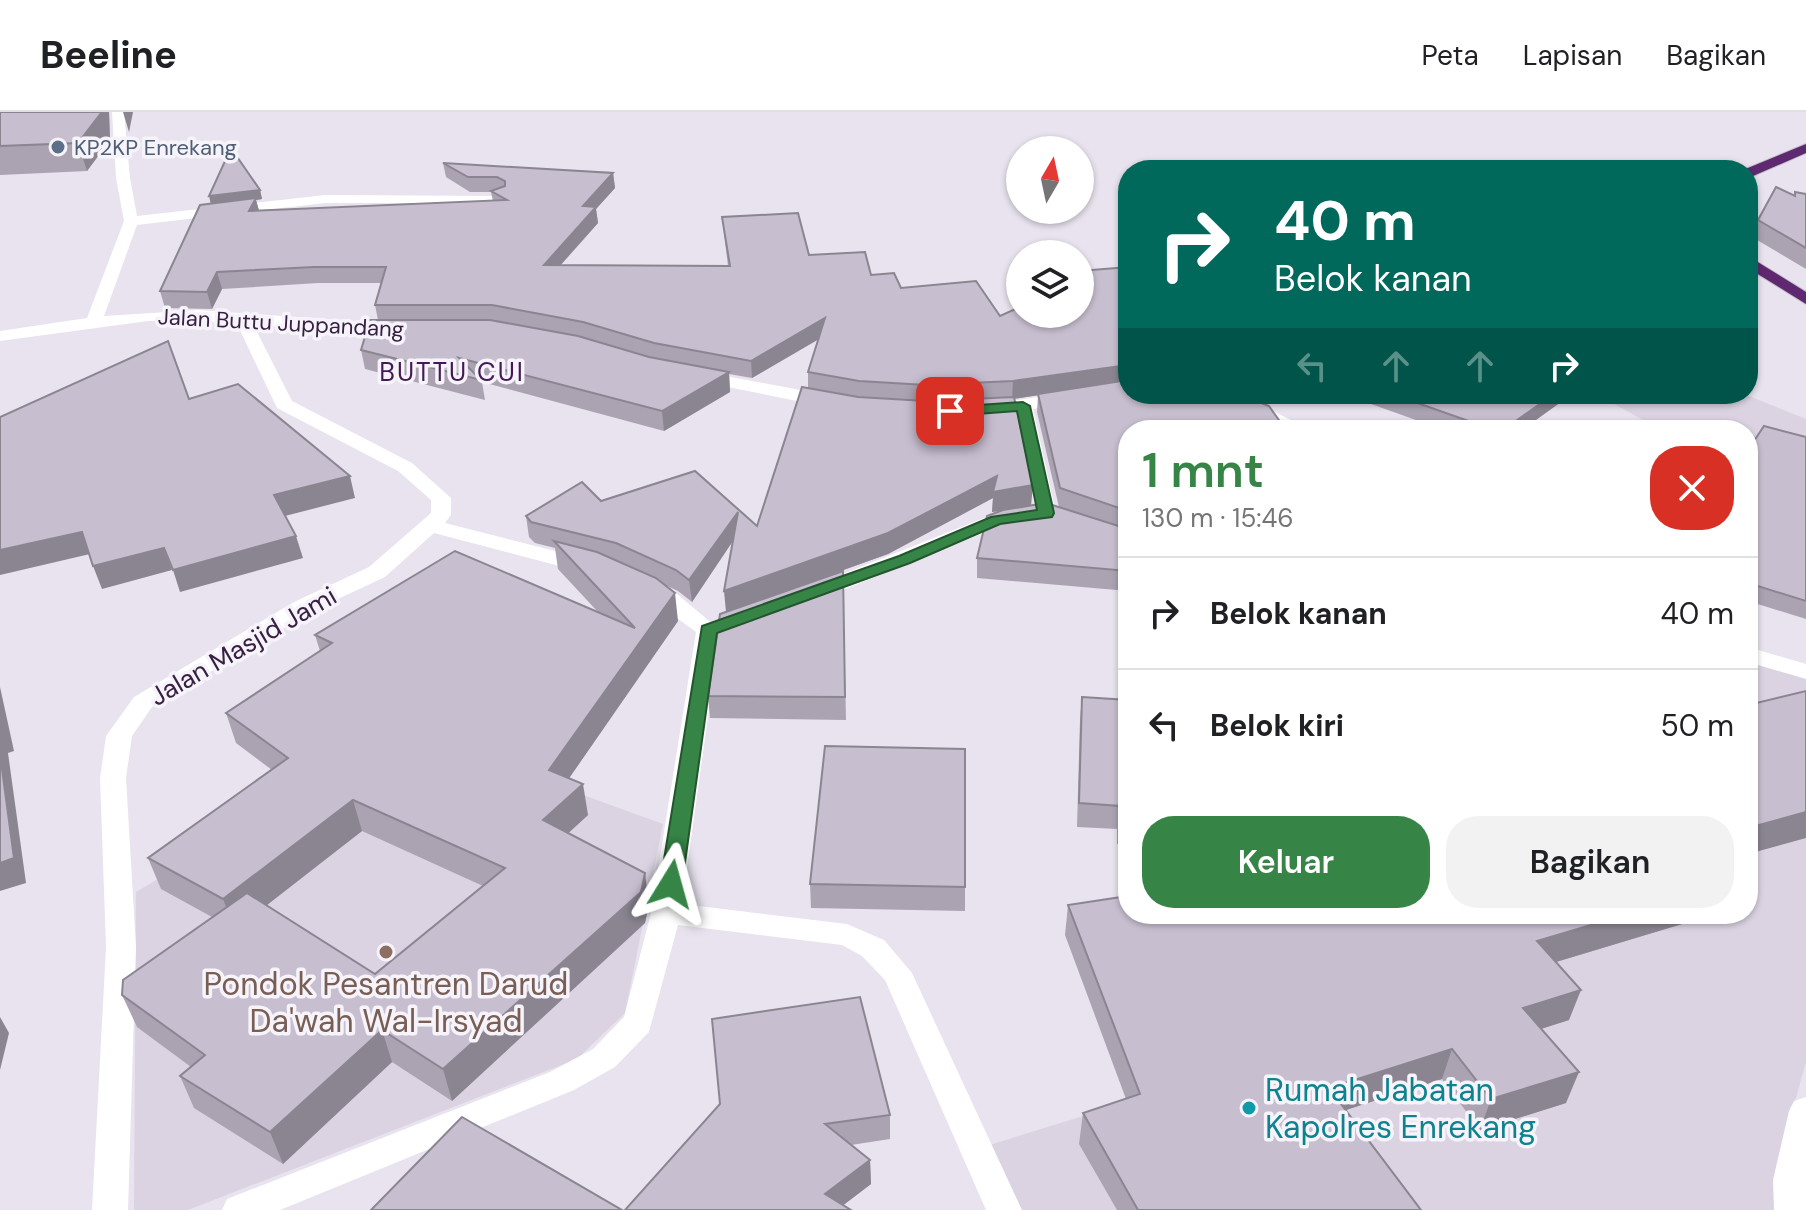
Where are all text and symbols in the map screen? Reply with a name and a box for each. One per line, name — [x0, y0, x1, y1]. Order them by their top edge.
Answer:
text: Beeline — [40, 30, 177, 80]
text: Peta — [1422, 37, 1479, 74]
text: Lapisan — [1523, 37, 1622, 74]
text: Bagikan — [1666, 37, 1766, 74]
place label: KP2KP Enrekang — [74, 133, 237, 162]
north arrow — [1006, 136, 1094, 224]
map controls — [1006, 136, 1094, 328]
marker: KP2KP Enrekang — [49, 138, 67, 156]
text: 40 m — [1274, 184, 1416, 257]
icon: right — [1142, 192, 1246, 296]
button: layers — [1006, 240, 1094, 328]
text: Belok kanan — [1274, 255, 1472, 302]
street label: Jalan Buttu Juppandang — [157, 302, 405, 344]
icon: left — [1290, 344, 1334, 388]
icon: ahead — [1374, 344, 1418, 388]
icon: ahead — [1458, 344, 1502, 388]
icon: right — [1542, 344, 1586, 388]
district label: BUTTU CUI — [379, 355, 525, 389]
pin — [916, 377, 984, 445]
icon: arrive — [928, 389, 972, 433]
text: 1 mnt — [1142, 439, 1264, 502]
button: close — [1650, 446, 1734, 530]
text: 130 m · 15:46 — [1142, 501, 1294, 535]
street label: Jalan Masjid Jami — [143, 579, 343, 713]
icon: right — [1142, 591, 1186, 635]
text: Belok kanan — [1210, 594, 1387, 633]
text: 40 m — [1661, 594, 1734, 633]
icon: left — [1142, 703, 1186, 747]
text: Belok kiri — [1210, 706, 1344, 745]
text: 50 m — [1660, 706, 1734, 745]
button: Keluar — [1142, 816, 1430, 908]
button: Bagikan — [1446, 816, 1734, 908]
position arrow — [629, 842, 713, 926]
marker: Pondok Pesantren Darud Da'wah Wal-Irsyad — [377, 943, 395, 961]
place label: Pondok Pesantren Darud Da'wah Wal-Irsyad — [204, 963, 568, 1042]
place label: Rumah Jabatan Kapolres Enrekang — [1265, 1069, 1536, 1148]
marker: Rumah Jabatan Kapolres Enrekang — [1240, 1099, 1258, 1117]

